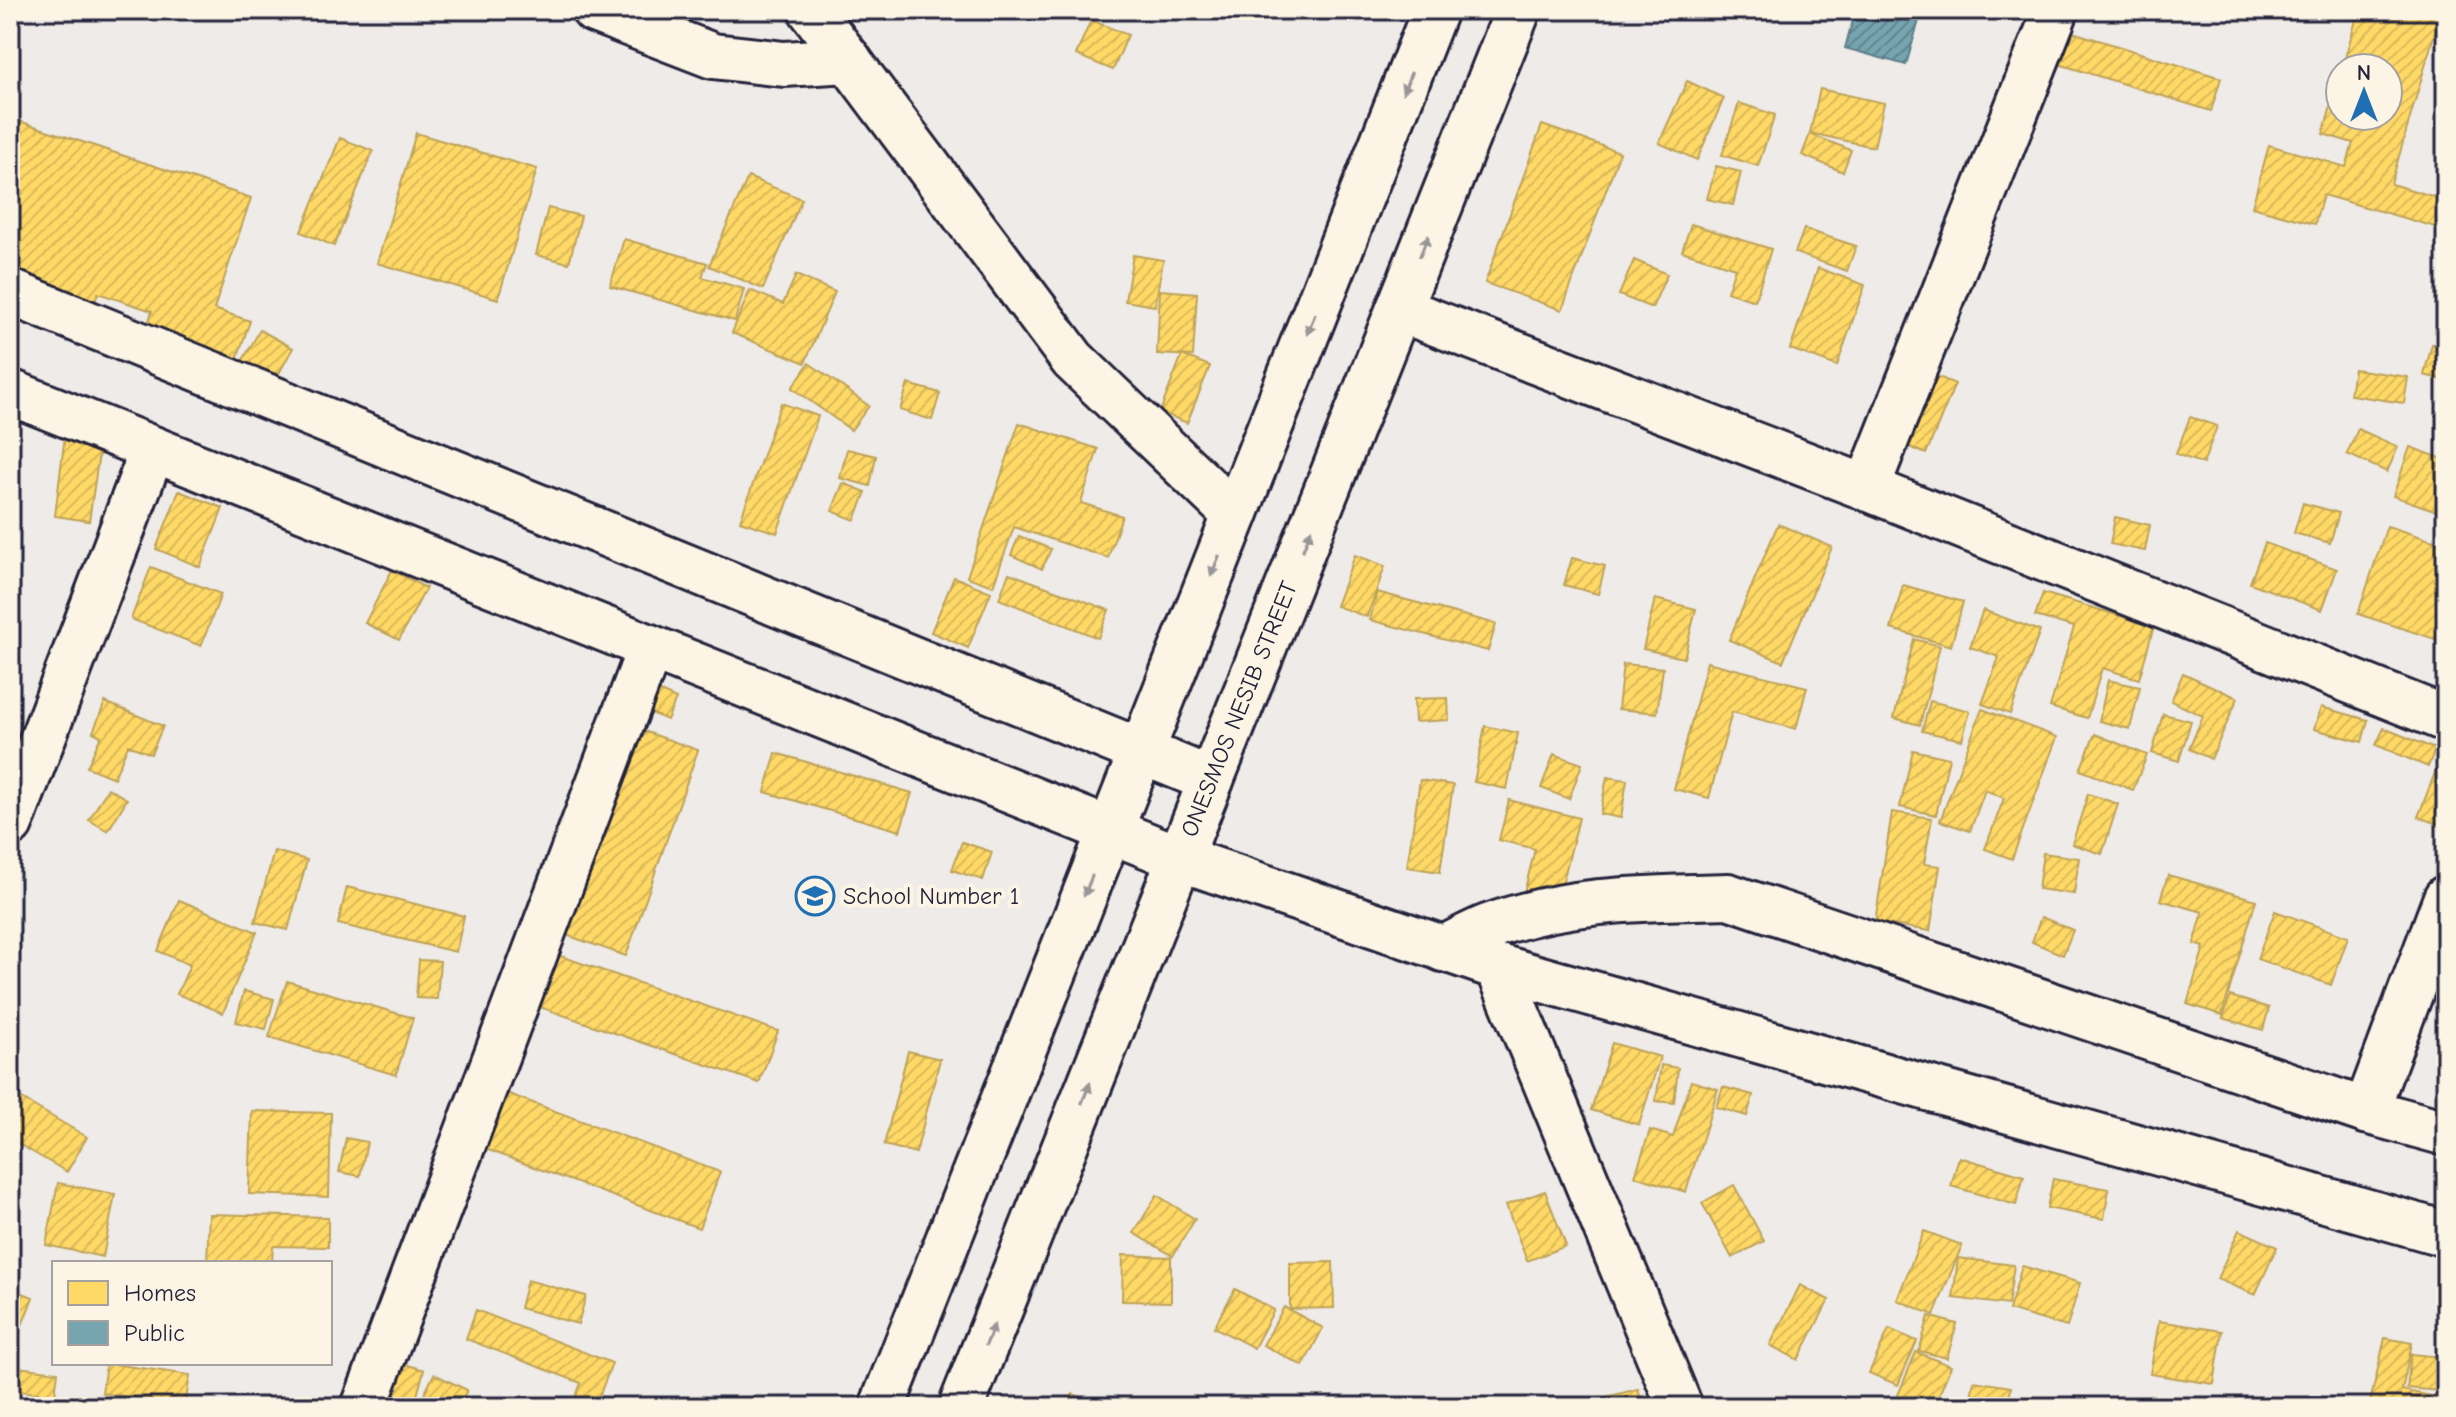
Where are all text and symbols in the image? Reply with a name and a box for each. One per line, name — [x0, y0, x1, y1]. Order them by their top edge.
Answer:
north arrow — [2324, 52, 2404, 132]
text: N — [2357, 60, 2371, 86]
one-way arrow — [1400, 71, 1413, 95]
one-way arrow — [1418, 234, 1431, 258]
one-way arrow — [1304, 312, 1317, 336]
one-way arrow — [1301, 528, 1314, 552]
one-way arrow — [1208, 554, 1221, 578]
street label: ONESMOS NESIB STREET — [1175, 577, 1303, 841]
one-way arrow — [1081, 874, 1094, 898]
school or university icon: School Number 1 — [794, 875, 836, 917]
place label: School Number 1 — [843, 882, 1019, 910]
one-way arrow — [1080, 1081, 1093, 1105]
legend — [52, 1261, 332, 1365]
text: Homes — [124, 1279, 196, 1307]
text: Public — [124, 1319, 185, 1347]
one-way arrow — [983, 1323, 996, 1347]

